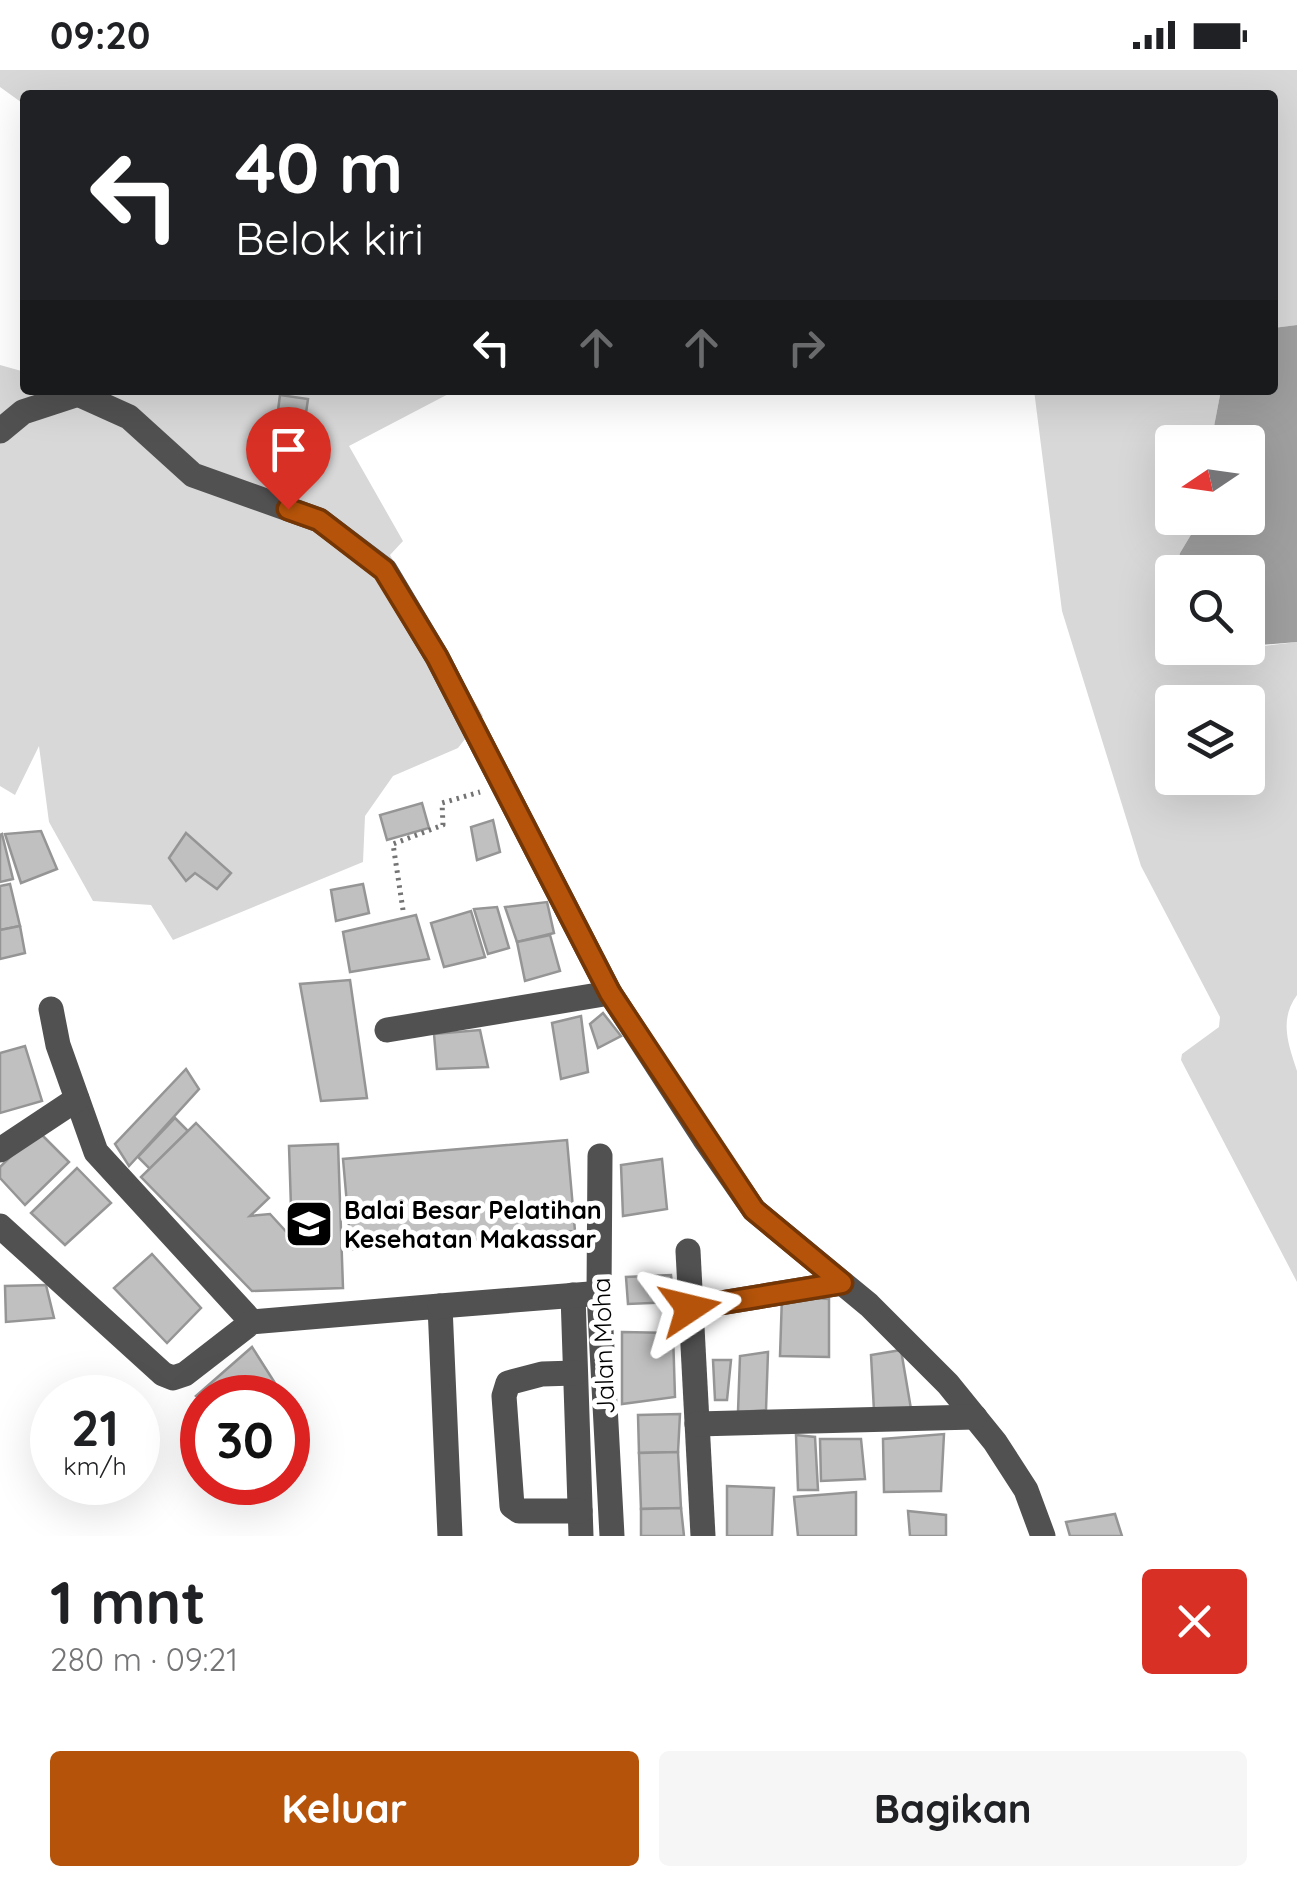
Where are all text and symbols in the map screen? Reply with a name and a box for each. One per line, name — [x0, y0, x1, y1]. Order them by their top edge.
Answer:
text: 09:20 — [50, 11, 150, 59]
text: 40 m — [235, 123, 403, 211]
icon: left — [70, 130, 200, 260]
text: Belok kiri — [235, 210, 424, 266]
icon: left — [464, 320, 519, 375]
icon: ahead — [569, 320, 624, 375]
icon: ahead — [674, 320, 729, 375]
icon: right — [779, 320, 834, 375]
pin — [246, 407, 331, 510]
icon: arrive — [261, 422, 316, 477]
north arrow — [1155, 425, 1265, 535]
map controls — [1155, 425, 1265, 795]
button: search — [1155, 555, 1265, 665]
button: layers — [1155, 685, 1265, 795]
place label: Balai Besar Pelatihan Kesehatan Makassar — [344, 1194, 602, 1254]
school or university icon: Balai Besar Pelatihan Kesehatan Makassar — [283, 1198, 335, 1250]
position arrow — [638, 1256, 742, 1360]
street label: Jalan Moha — [585, 1277, 620, 1415]
speed limit sign: 30 — [180, 1375, 310, 1505]
text: 21 — [71, 1396, 119, 1459]
text: km/h — [63, 1450, 127, 1481]
text: 1 mnt — [50, 1564, 206, 1639]
button: close — [1142, 1569, 1247, 1674]
text: 280 m · 09:21 — [50, 1639, 238, 1679]
button: Keluar — [50, 1751, 639, 1866]
button: Bagikan — [659, 1751, 1247, 1866]

